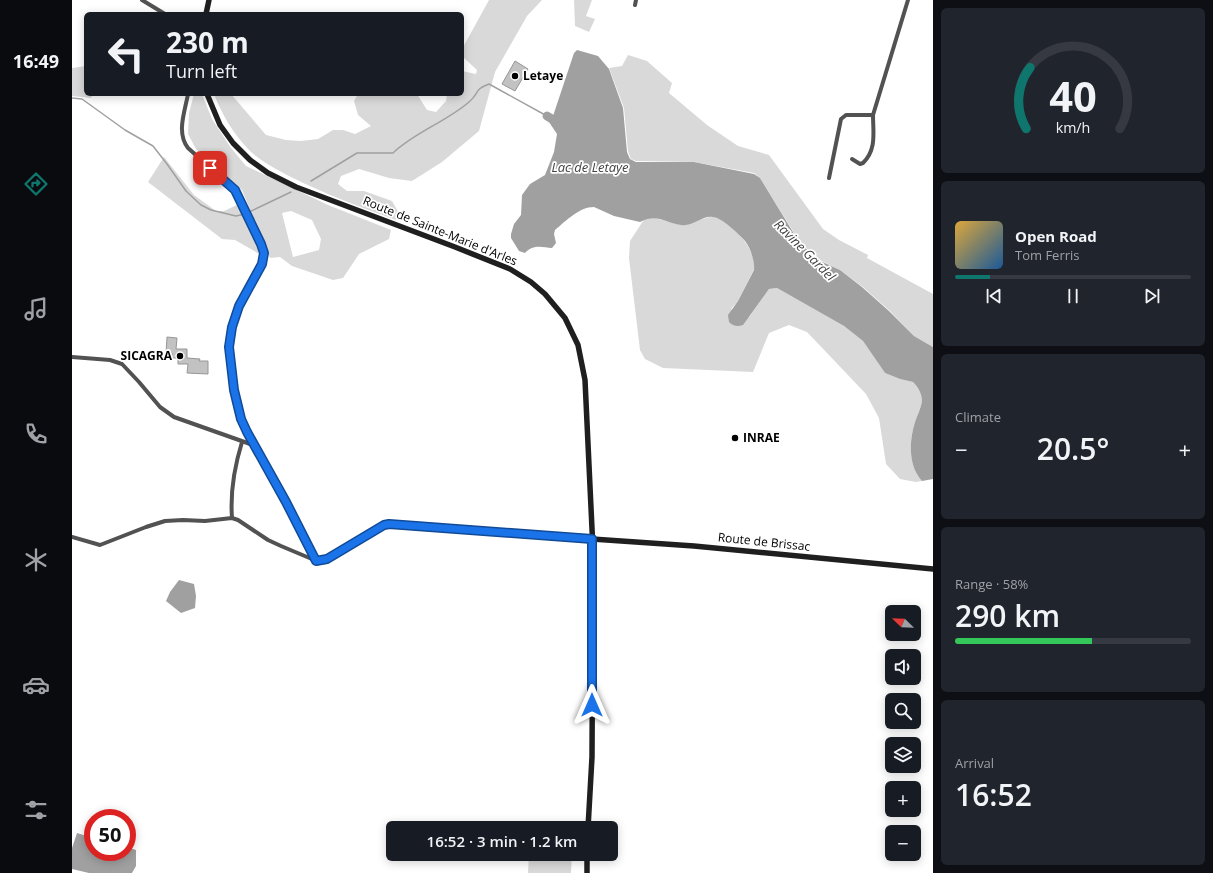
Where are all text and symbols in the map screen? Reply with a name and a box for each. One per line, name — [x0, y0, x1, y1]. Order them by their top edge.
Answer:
text: 230 m — [166, 23, 249, 61]
icon: left — [100, 28, 152, 80]
text: 16:49 — [13, 49, 59, 73]
text: Turn left — [166, 59, 237, 83]
place label: Letaye — [523, 67, 563, 84]
text: 40 — [1049, 67, 1097, 123]
marker: Letaye — [510, 71, 520, 81]
text: km/h — [1056, 117, 1090, 136]
pin — [193, 151, 227, 185]
icon: arrive — [199, 157, 221, 179]
water label: Lac de Letaye — [551, 158, 629, 176]
icon: directions — [22, 170, 50, 198]
street label: Route de Sainte-Marie d'Arles — [360, 192, 520, 269]
water label: Ravine Gardel — [770, 215, 840, 285]
text: Open Road — [1015, 226, 1097, 246]
text: Tom Ferris — [1015, 246, 1080, 264]
icon: previous — [983, 285, 1005, 307]
icon: pause — [1062, 285, 1084, 307]
icon: next — [1141, 285, 1163, 307]
icon: music — [22, 295, 50, 323]
place label: SICAGRA — [121, 347, 173, 364]
marker: SICAGRA — [175, 351, 185, 361]
text: Climate — [955, 408, 1001, 426]
icon: phone — [22, 420, 50, 448]
text: 20.5° — [1037, 428, 1109, 469]
place label: INRAE — [743, 429, 780, 446]
marker: INRAE — [730, 433, 740, 443]
text: − — [955, 434, 968, 464]
text: + — [1178, 434, 1191, 464]
street label: Route de Brissac — [717, 528, 811, 555]
icon: climate — [22, 546, 50, 574]
text: Range · 58% — [955, 575, 1028, 593]
text: 290 km — [955, 595, 1060, 636]
north arrow — [885, 605, 921, 641]
map controls — [885, 605, 921, 861]
button: sound — [885, 649, 921, 685]
icon: car — [22, 671, 50, 699]
position arrow — [571, 684, 613, 726]
button: search — [885, 693, 921, 729]
button: layers — [885, 737, 921, 773]
text: Arrival — [955, 754, 994, 772]
text: 16:52 — [955, 774, 1032, 815]
button: + — [885, 781, 921, 817]
icon: filters — [22, 796, 50, 824]
speed limit sign: 50 — [84, 809, 136, 861]
button: − — [885, 825, 921, 861]
text: 16:52 · 3 min · 1.2 km — [427, 831, 577, 851]

